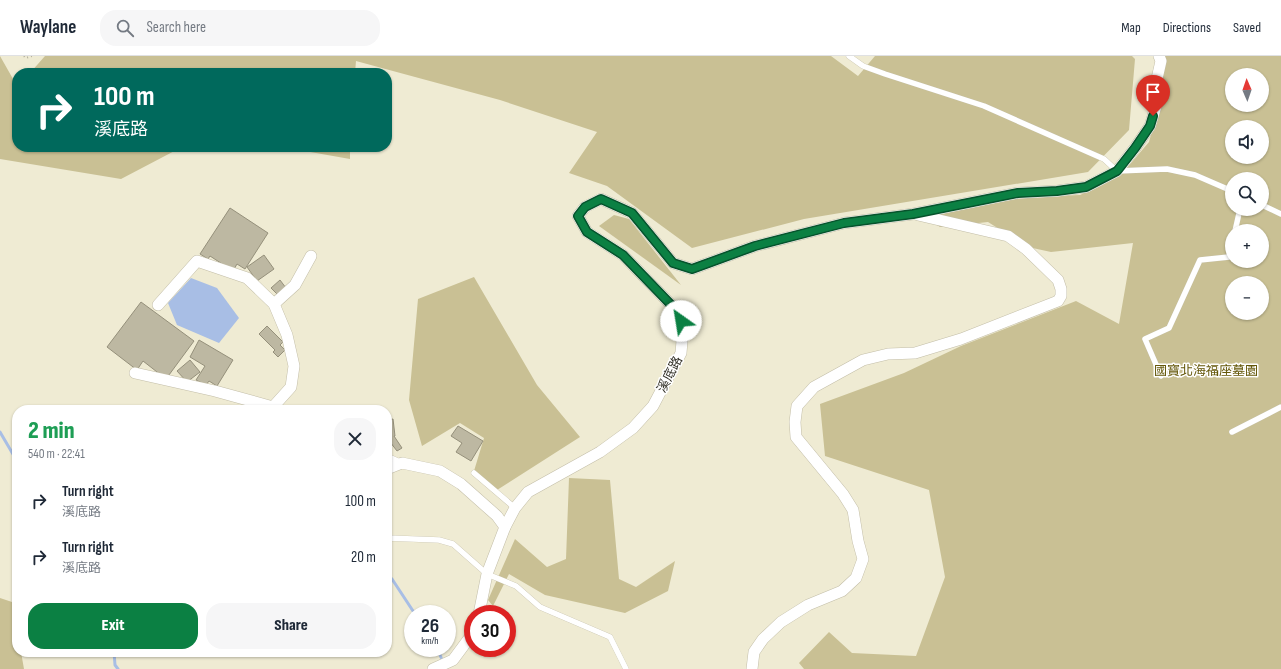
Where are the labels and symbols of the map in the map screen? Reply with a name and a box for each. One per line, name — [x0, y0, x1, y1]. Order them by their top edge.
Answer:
north arrow — [1225, 68, 1269, 112]
pin — [1136, 75, 1170, 116]
position arrow — [660, 300, 702, 342]
street label: 溪底路 — [654, 353, 686, 395]
park label: 國寶北海福座墓園 — [1154, 363, 1258, 379]
speed limit sign: 30 — [464, 605, 516, 657]

